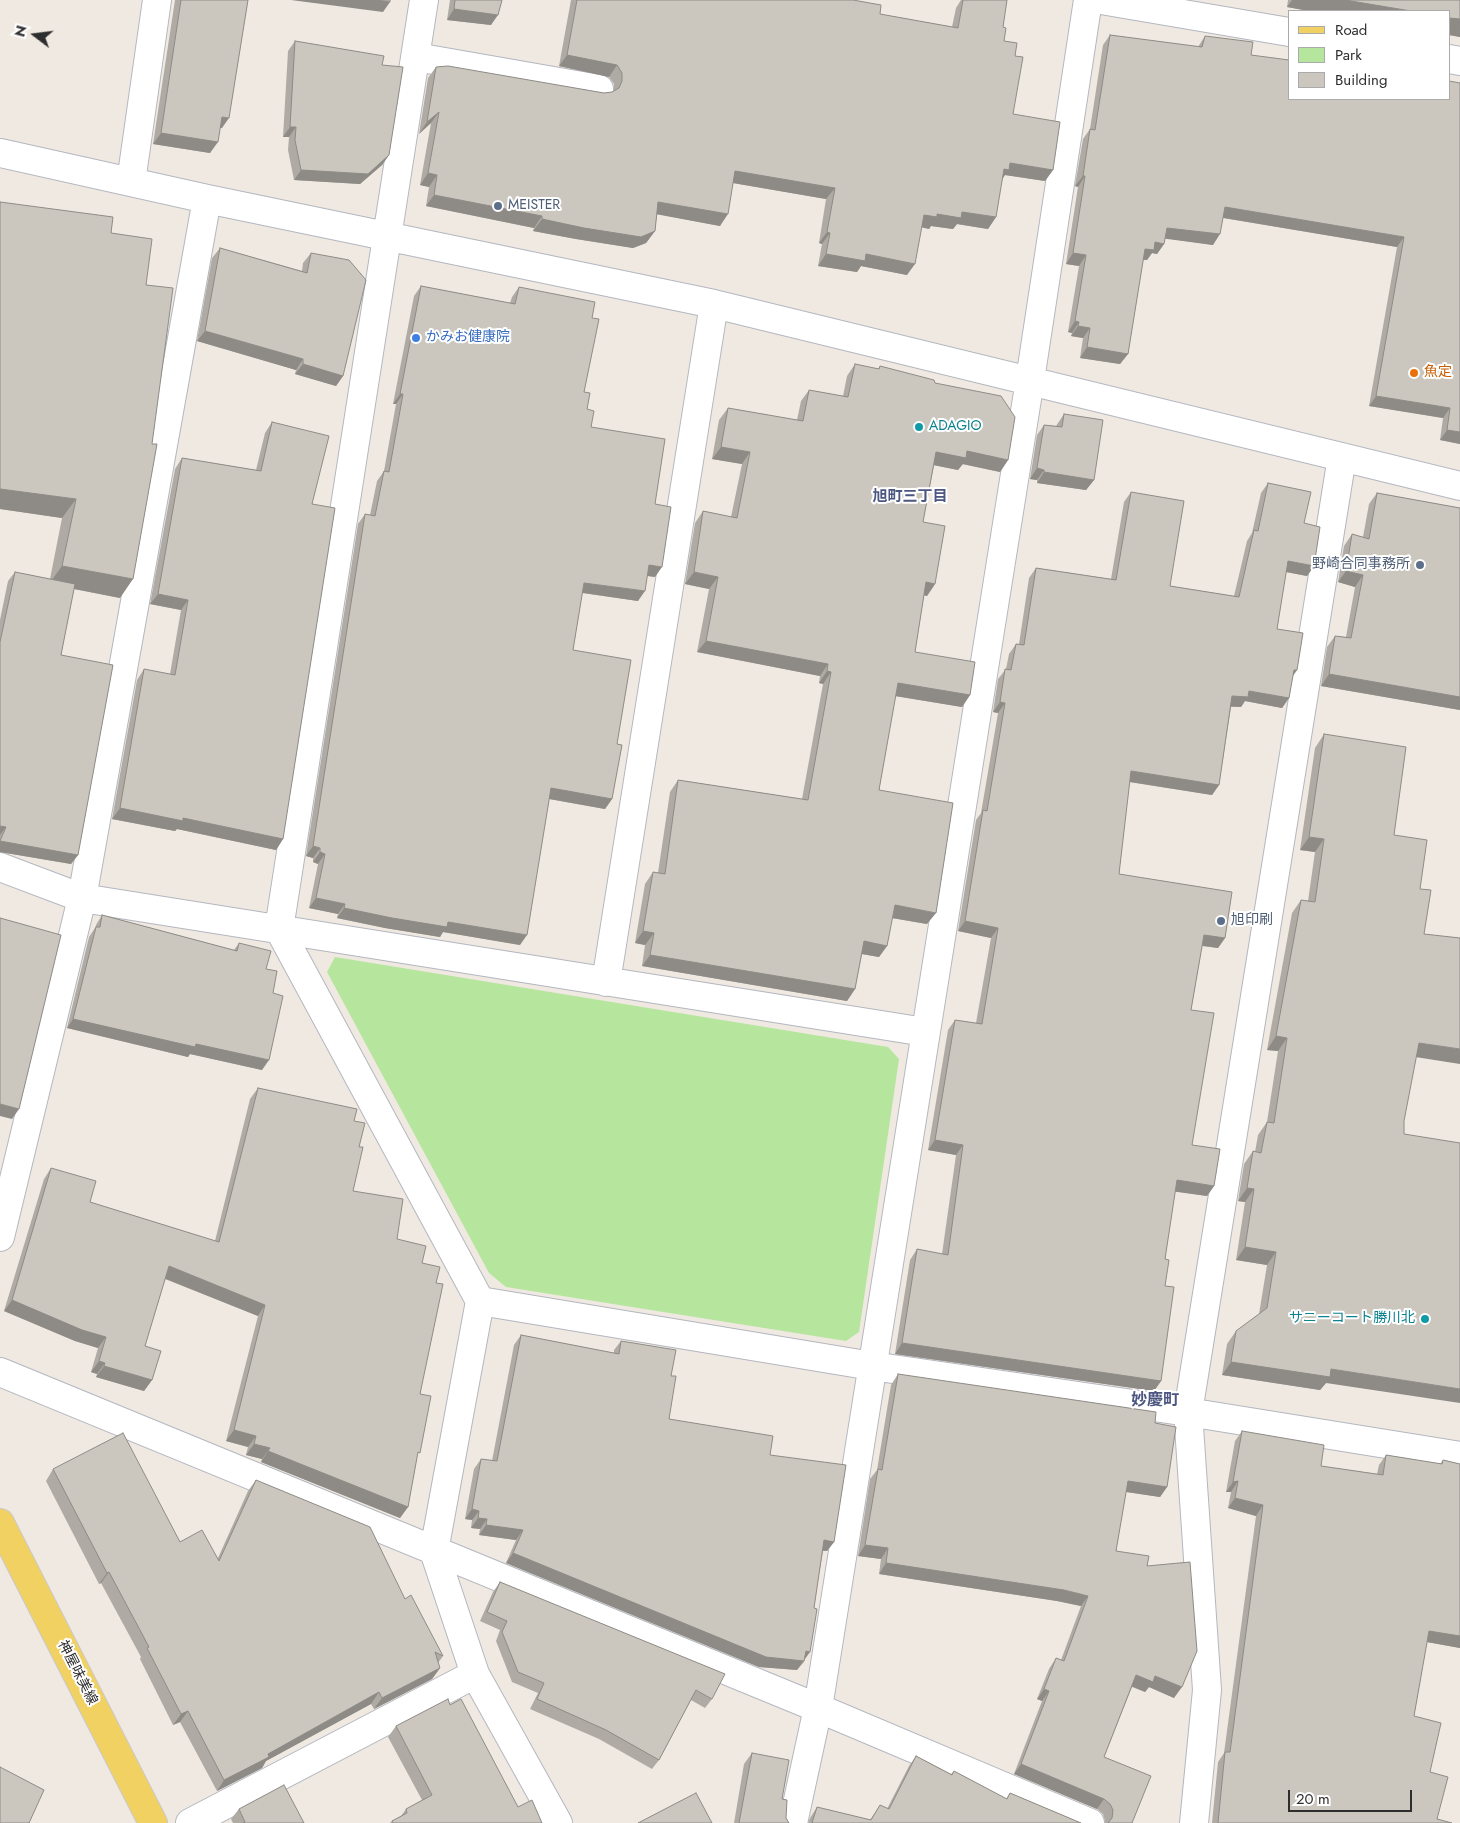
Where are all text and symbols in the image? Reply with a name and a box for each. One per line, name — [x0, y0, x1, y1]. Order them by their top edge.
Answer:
north arrow — [10, 10, 60, 60]
legend — [1288, 10, 1450, 100]
text: Road — [1335, 19, 1367, 41]
text: N — [9, 23, 32, 39]
text: Park — [1335, 44, 1362, 66]
text: Building — [1335, 69, 1387, 91]
place label: MEISTER — [508, 198, 560, 214]
marker: MEISTER — [492, 200, 504, 212]
place label: かみお健康院 — [426, 330, 510, 346]
marker: かみお健康院 — [410, 332, 422, 344]
place label: 魚定 — [1424, 365, 1452, 381]
marker: 魚定 — [1408, 367, 1420, 379]
place label: ADAGIO — [929, 419, 981, 435]
marker: ADAGIO — [913, 421, 925, 433]
district label: 旭町三丁目 — [873, 488, 947, 506]
place label: 野崎合同事務所 — [1312, 557, 1410, 573]
marker: 野崎合同事務所 — [1414, 559, 1426, 571]
place label: 旭印刷 — [1231, 913, 1273, 929]
marker: 旭印刷 — [1215, 915, 1227, 927]
place label: サニーコート勝川北 — [1289, 1311, 1415, 1327]
marker: サニーコート勝川北 — [1419, 1313, 1431, 1325]
district label: 妙慶町 — [1131, 1391, 1179, 1411]
street label: 神屋味美線 — [54, 1638, 100, 1708]
scale bar — [1290, 1780, 1414, 1812]
text: 20 m — [1296, 1788, 1330, 1810]

